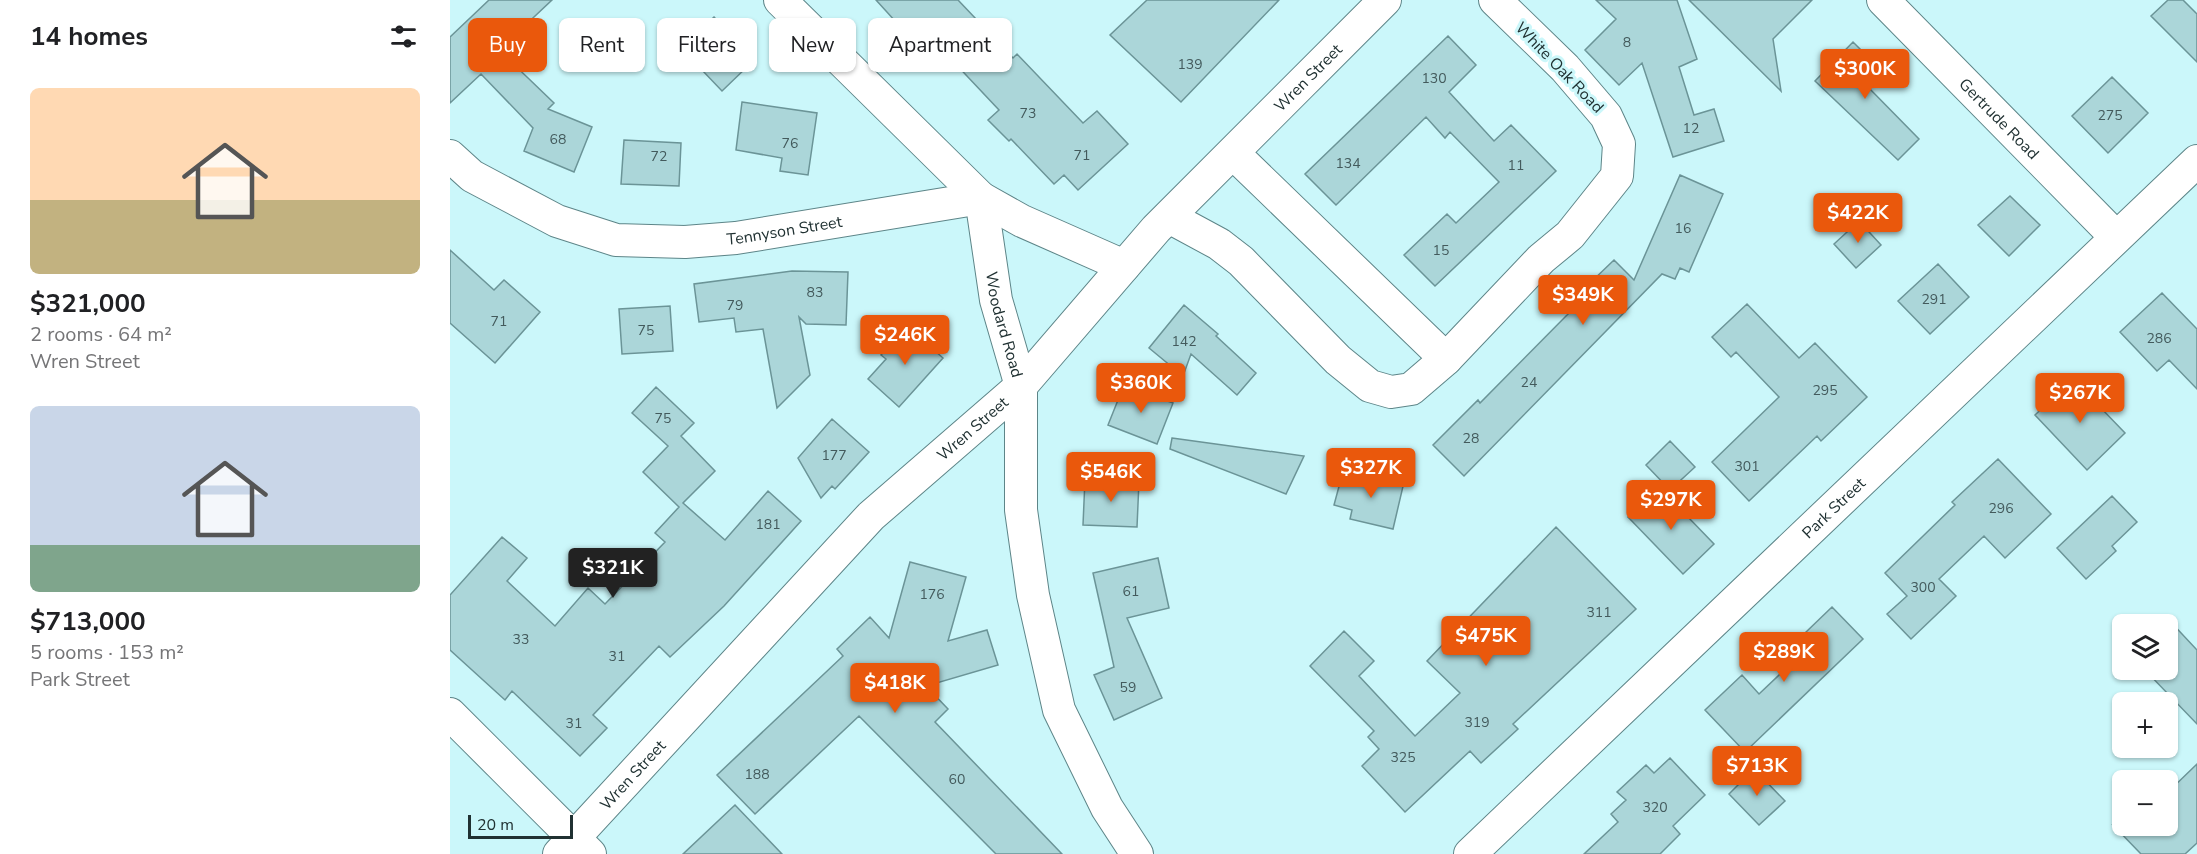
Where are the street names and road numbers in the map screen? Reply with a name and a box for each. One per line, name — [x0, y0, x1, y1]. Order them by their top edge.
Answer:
street label: White Oak Road — [1510, 17, 1608, 118]
street label: Wren Street — [1270, 39, 1347, 117]
street label: Gertrude Road — [1954, 74, 2044, 165]
street label: Tennyson Street — [726, 211, 844, 251]
street label: Woodard Road — [980, 270, 1028, 380]
street label: Wren Street — [933, 392, 1014, 466]
street label: Park Street — [1798, 473, 1871, 544]
street label: Wren Street — [595, 735, 671, 815]

